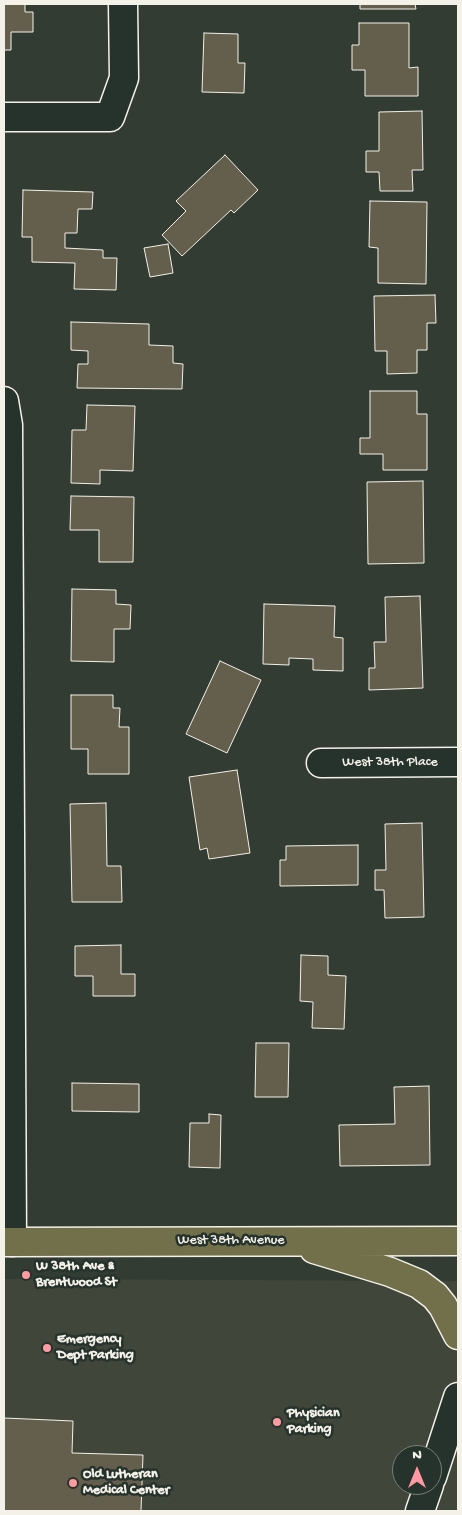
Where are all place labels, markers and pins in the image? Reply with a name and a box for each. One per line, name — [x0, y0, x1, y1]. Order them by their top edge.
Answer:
place label: W 38th Ave & Brentwood St — [36, 1259, 117, 1292]
marker: W 38th Ave & Brentwood St — [20, 1269, 32, 1281]
place label: Emergency Dept Parking — [57, 1332, 134, 1364]
marker: Emergency Dept Parking — [41, 1342, 53, 1354]
place label: Physician Parking — [287, 1406, 340, 1438]
marker: Physician Parking — [271, 1416, 283, 1428]
place label: Old Lutheran Medical Center — [83, 1467, 169, 1500]
marker: Old Lutheran Medical Center — [67, 1477, 79, 1489]

